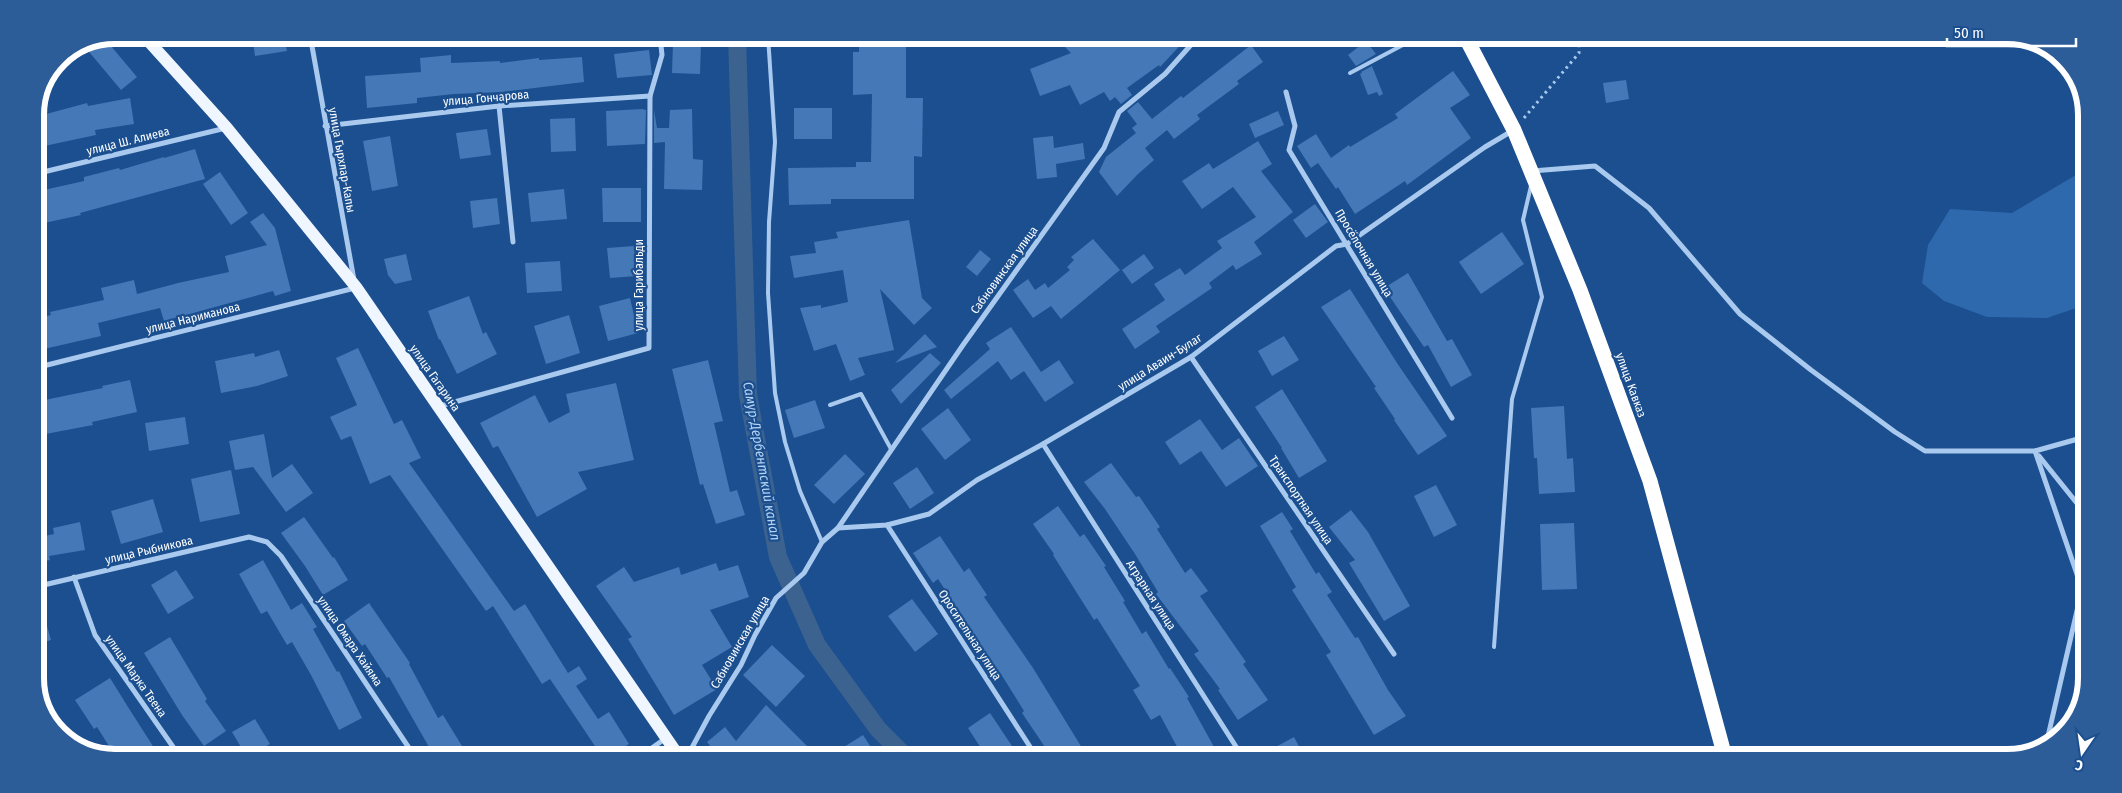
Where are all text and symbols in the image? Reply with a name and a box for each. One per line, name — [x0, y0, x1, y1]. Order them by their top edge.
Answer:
scale bar — [1947, 15, 2076, 47]
text: 50 m — [1954, 24, 1984, 42]
street label: улица Гончарова — [442, 87, 530, 109]
street label: улица Гырхлар-Капы — [326, 106, 358, 214]
street label: улица Ш. Алиева — [85, 124, 171, 158]
street label: Просёлочная улица — [1332, 206, 1396, 300]
street label: Сабновинская улица — [967, 223, 1041, 317]
street label: улица Гарибальди — [632, 239, 646, 331]
street label: улица Нариманова — [144, 300, 242, 336]
street label: улица Аваин-Булаг — [1115, 330, 1205, 393]
street label: улица Гагарина — [407, 342, 463, 414]
street label: улица Кавказ — [1613, 351, 1649, 419]
water label: Самур-Дербентский канал — [739, 380, 784, 542]
street label: Транспортная улица — [1266, 453, 1336, 547]
street label: улица Рыбникова — [104, 533, 194, 567]
street label: Аграрная улица — [1123, 557, 1179, 633]
street label: Оросительная улица — [936, 587, 1005, 683]
street label: улица Омара Хайяма — [315, 593, 385, 689]
street label: Сабновинская улица — [708, 593, 772, 691]
street label: улица Марка Твена — [102, 632, 170, 720]
north arrow — [2057, 728, 2107, 778]
text: С — [2073, 756, 2085, 774]

